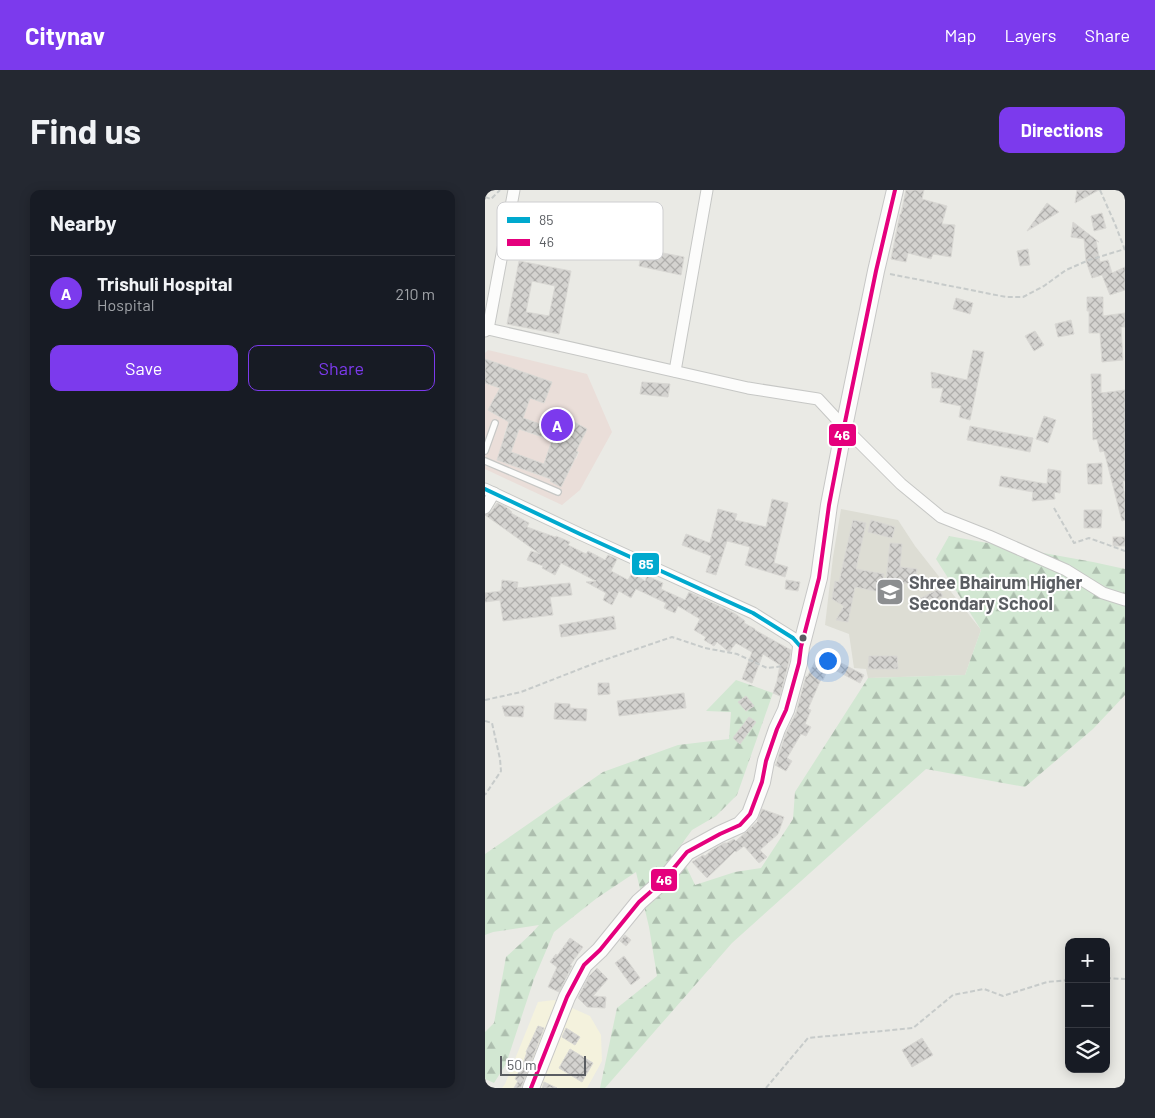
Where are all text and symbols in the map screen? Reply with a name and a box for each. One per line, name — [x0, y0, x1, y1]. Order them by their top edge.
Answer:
text: Citynav — [25, 21, 105, 50]
text: Map — [944, 24, 976, 46]
text: Layers — [1004, 24, 1057, 46]
text: Share — [1085, 24, 1130, 46]
button: Directions — [999, 107, 1125, 153]
text: Find us — [30, 109, 141, 151]
legend — [497, 202, 663, 260]
text: Nearby — [50, 210, 116, 235]
text: 85 — [539, 211, 554, 228]
text: 46 — [539, 233, 554, 250]
text: Trishuli Hospital — [97, 272, 232, 295]
text: A — [61, 284, 71, 303]
text: 210 m — [396, 284, 435, 303]
text: Hospital — [97, 295, 154, 314]
button: Save — [50, 345, 238, 391]
button: Share — [248, 345, 435, 391]
pin: A — [541, 406, 573, 444]
line badge: 46 — [828, 423, 857, 447]
text: 46 — [834, 426, 850, 443]
line badge: 85 — [631, 552, 660, 576]
text: 85 — [638, 555, 654, 572]
place label: Shree Bhairum Higher Secondary School — [909, 571, 1082, 614]
school or university icon: Shree Bhairum Higher Secondary School — [875, 577, 905, 607]
unlabelled marker — [798, 633, 808, 643]
your location — [815, 648, 841, 674]
line badge: 46 — [650, 868, 678, 892]
text: 46 — [656, 871, 672, 888]
map controls — [1065, 938, 1110, 1073]
button: + — [1065, 938, 1110, 983]
button: − — [1065, 983, 1110, 1028]
button: layers — [1065, 1028, 1110, 1073]
scale bar — [500, 1053, 586, 1076]
text: 50 m — [507, 1056, 536, 1073]

